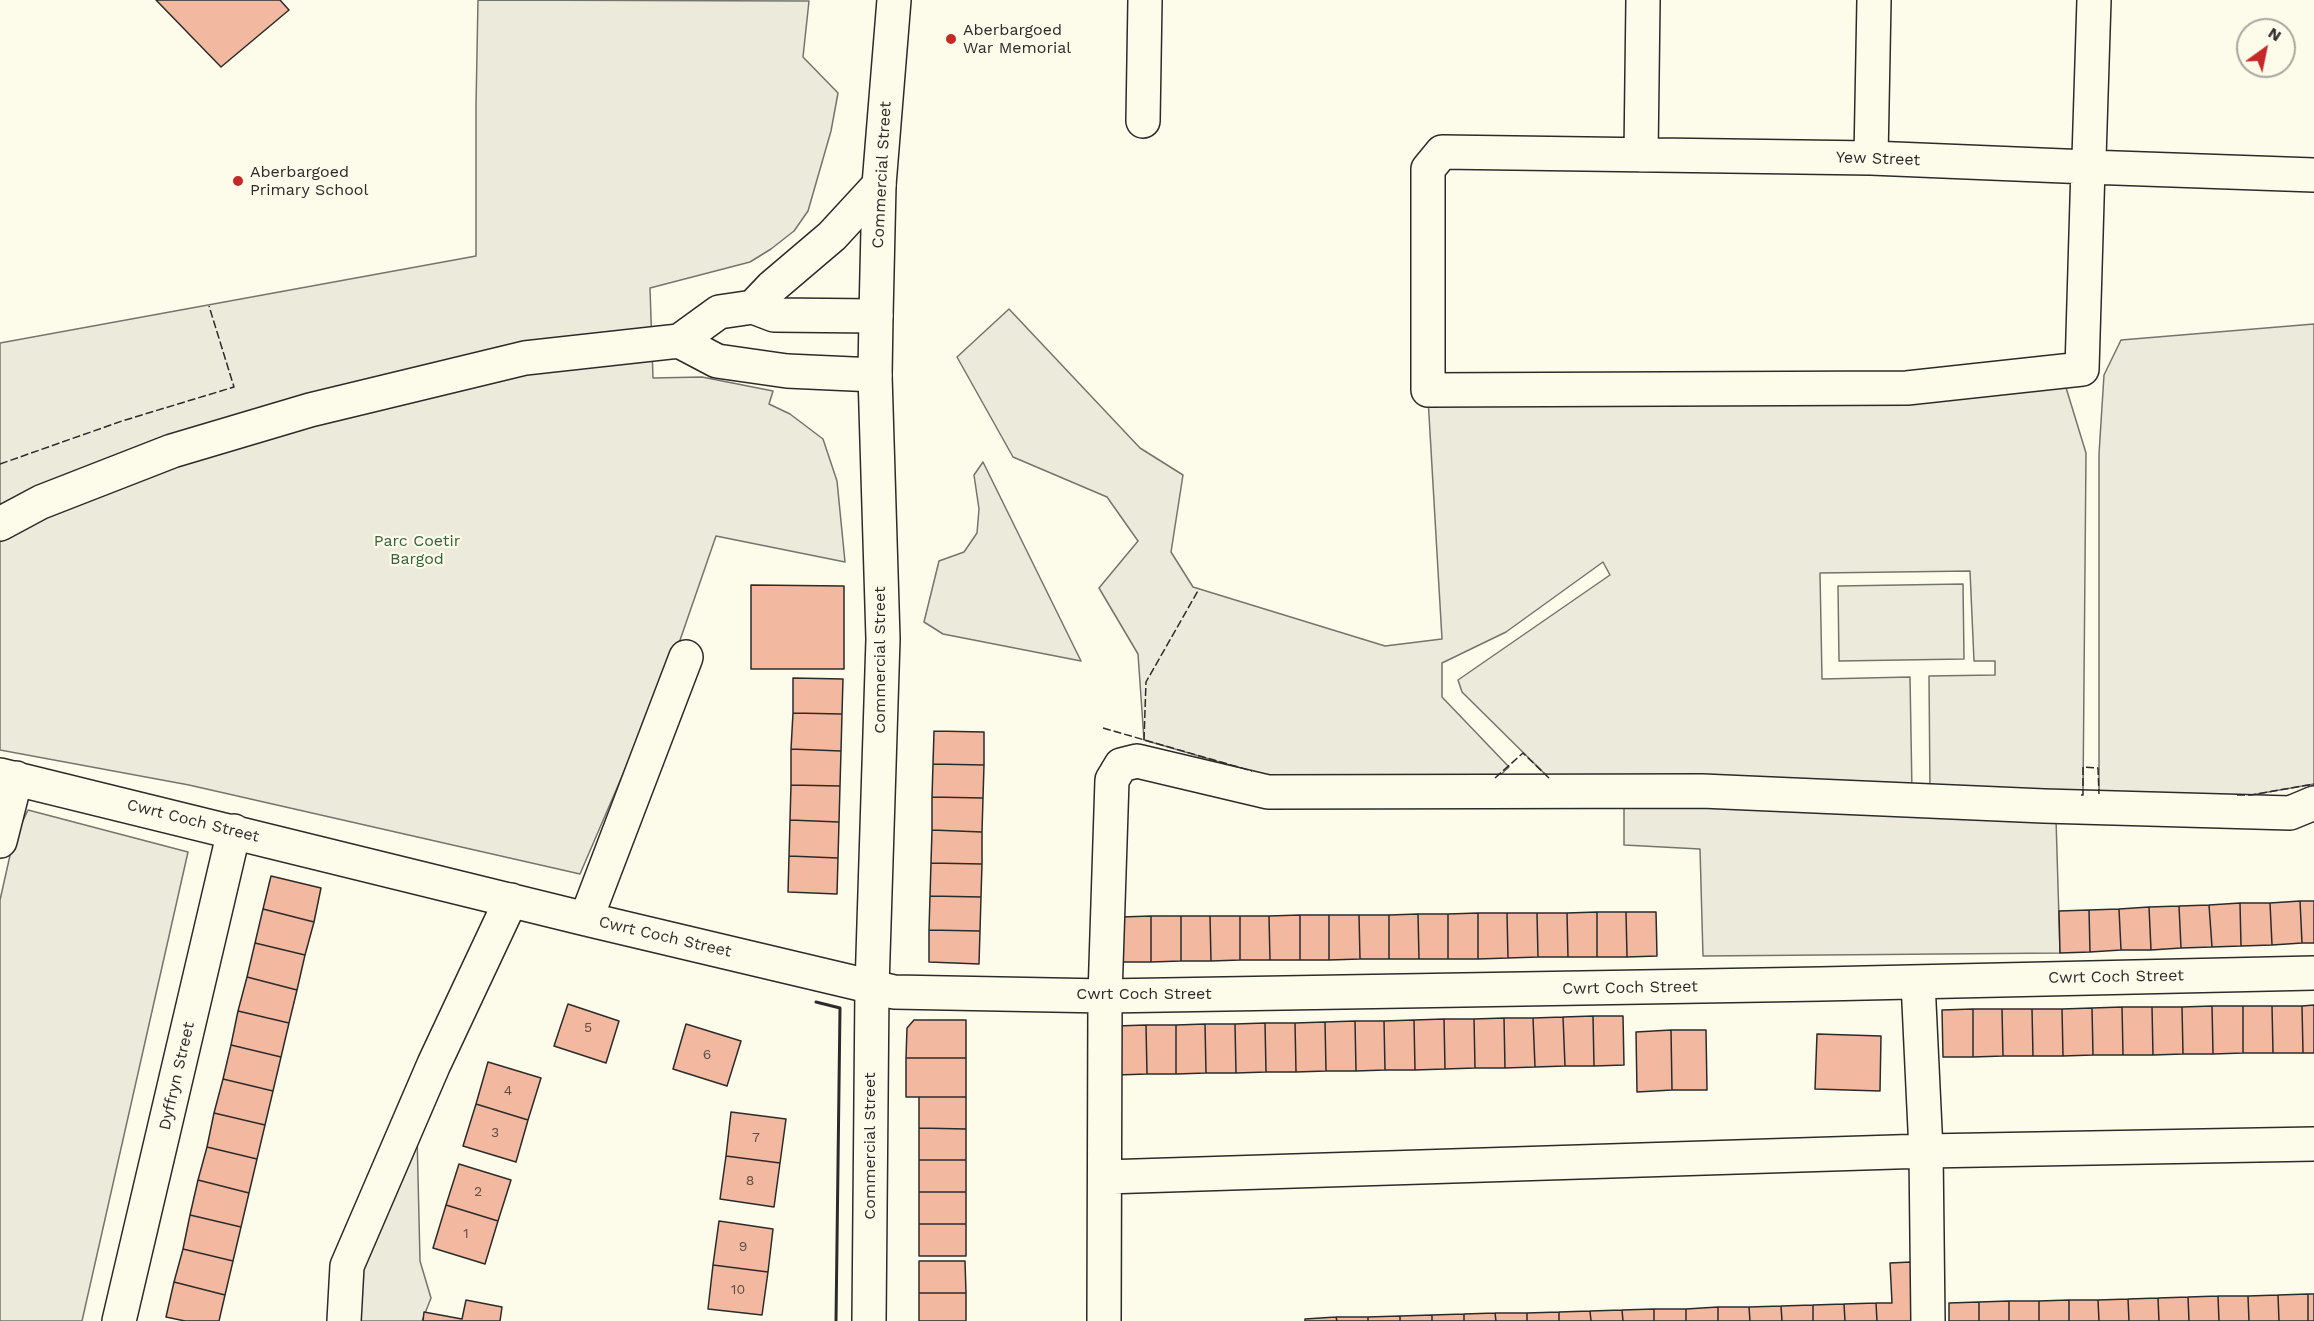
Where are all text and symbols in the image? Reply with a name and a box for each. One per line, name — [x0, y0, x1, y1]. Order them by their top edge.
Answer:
north arrow — [2236, 18, 2296, 78]
place label: Aberbargoed War Memorial — [963, 20, 1071, 58]
text: N — [2265, 23, 2285, 45]
marker: Aberbargoed War Memorial — [944, 32, 958, 46]
street label: Commercial Street — [869, 101, 895, 249]
street label: Yew Street — [1836, 148, 1920, 170]
place label: Aberbargoed Primary School — [250, 162, 368, 200]
marker: Aberbargoed Primary School — [231, 174, 245, 188]
park label: Parc Coetir Bargod — [374, 531, 460, 569]
street label: Commercial Street — [870, 586, 890, 734]
street label: Cwrt Coch Street — [125, 795, 261, 847]
street label: Cwrt Coch Street — [597, 912, 733, 962]
street label: Cwrt Coch Street — [2048, 966, 2184, 988]
street label: Cwrt Coch Street — [1562, 977, 1698, 999]
street label: Cwrt Coch Street — [1076, 984, 1212, 1004]
street label: Dyffryn Street — [155, 1020, 199, 1132]
house number: 5 — [584, 1020, 592, 1036]
house number: 6 — [703, 1047, 711, 1063]
street label: Commercial Street — [860, 1072, 880, 1220]
house number: 4 — [504, 1083, 512, 1099]
house number: 3 — [491, 1125, 499, 1141]
house number: 7 — [752, 1130, 760, 1146]
house number: 8 — [746, 1173, 754, 1189]
house number: 2 — [474, 1184, 482, 1200]
house number: 1 — [463, 1226, 469, 1242]
house number: 9 — [739, 1239, 747, 1255]
house number: 10 — [731, 1282, 745, 1298]

